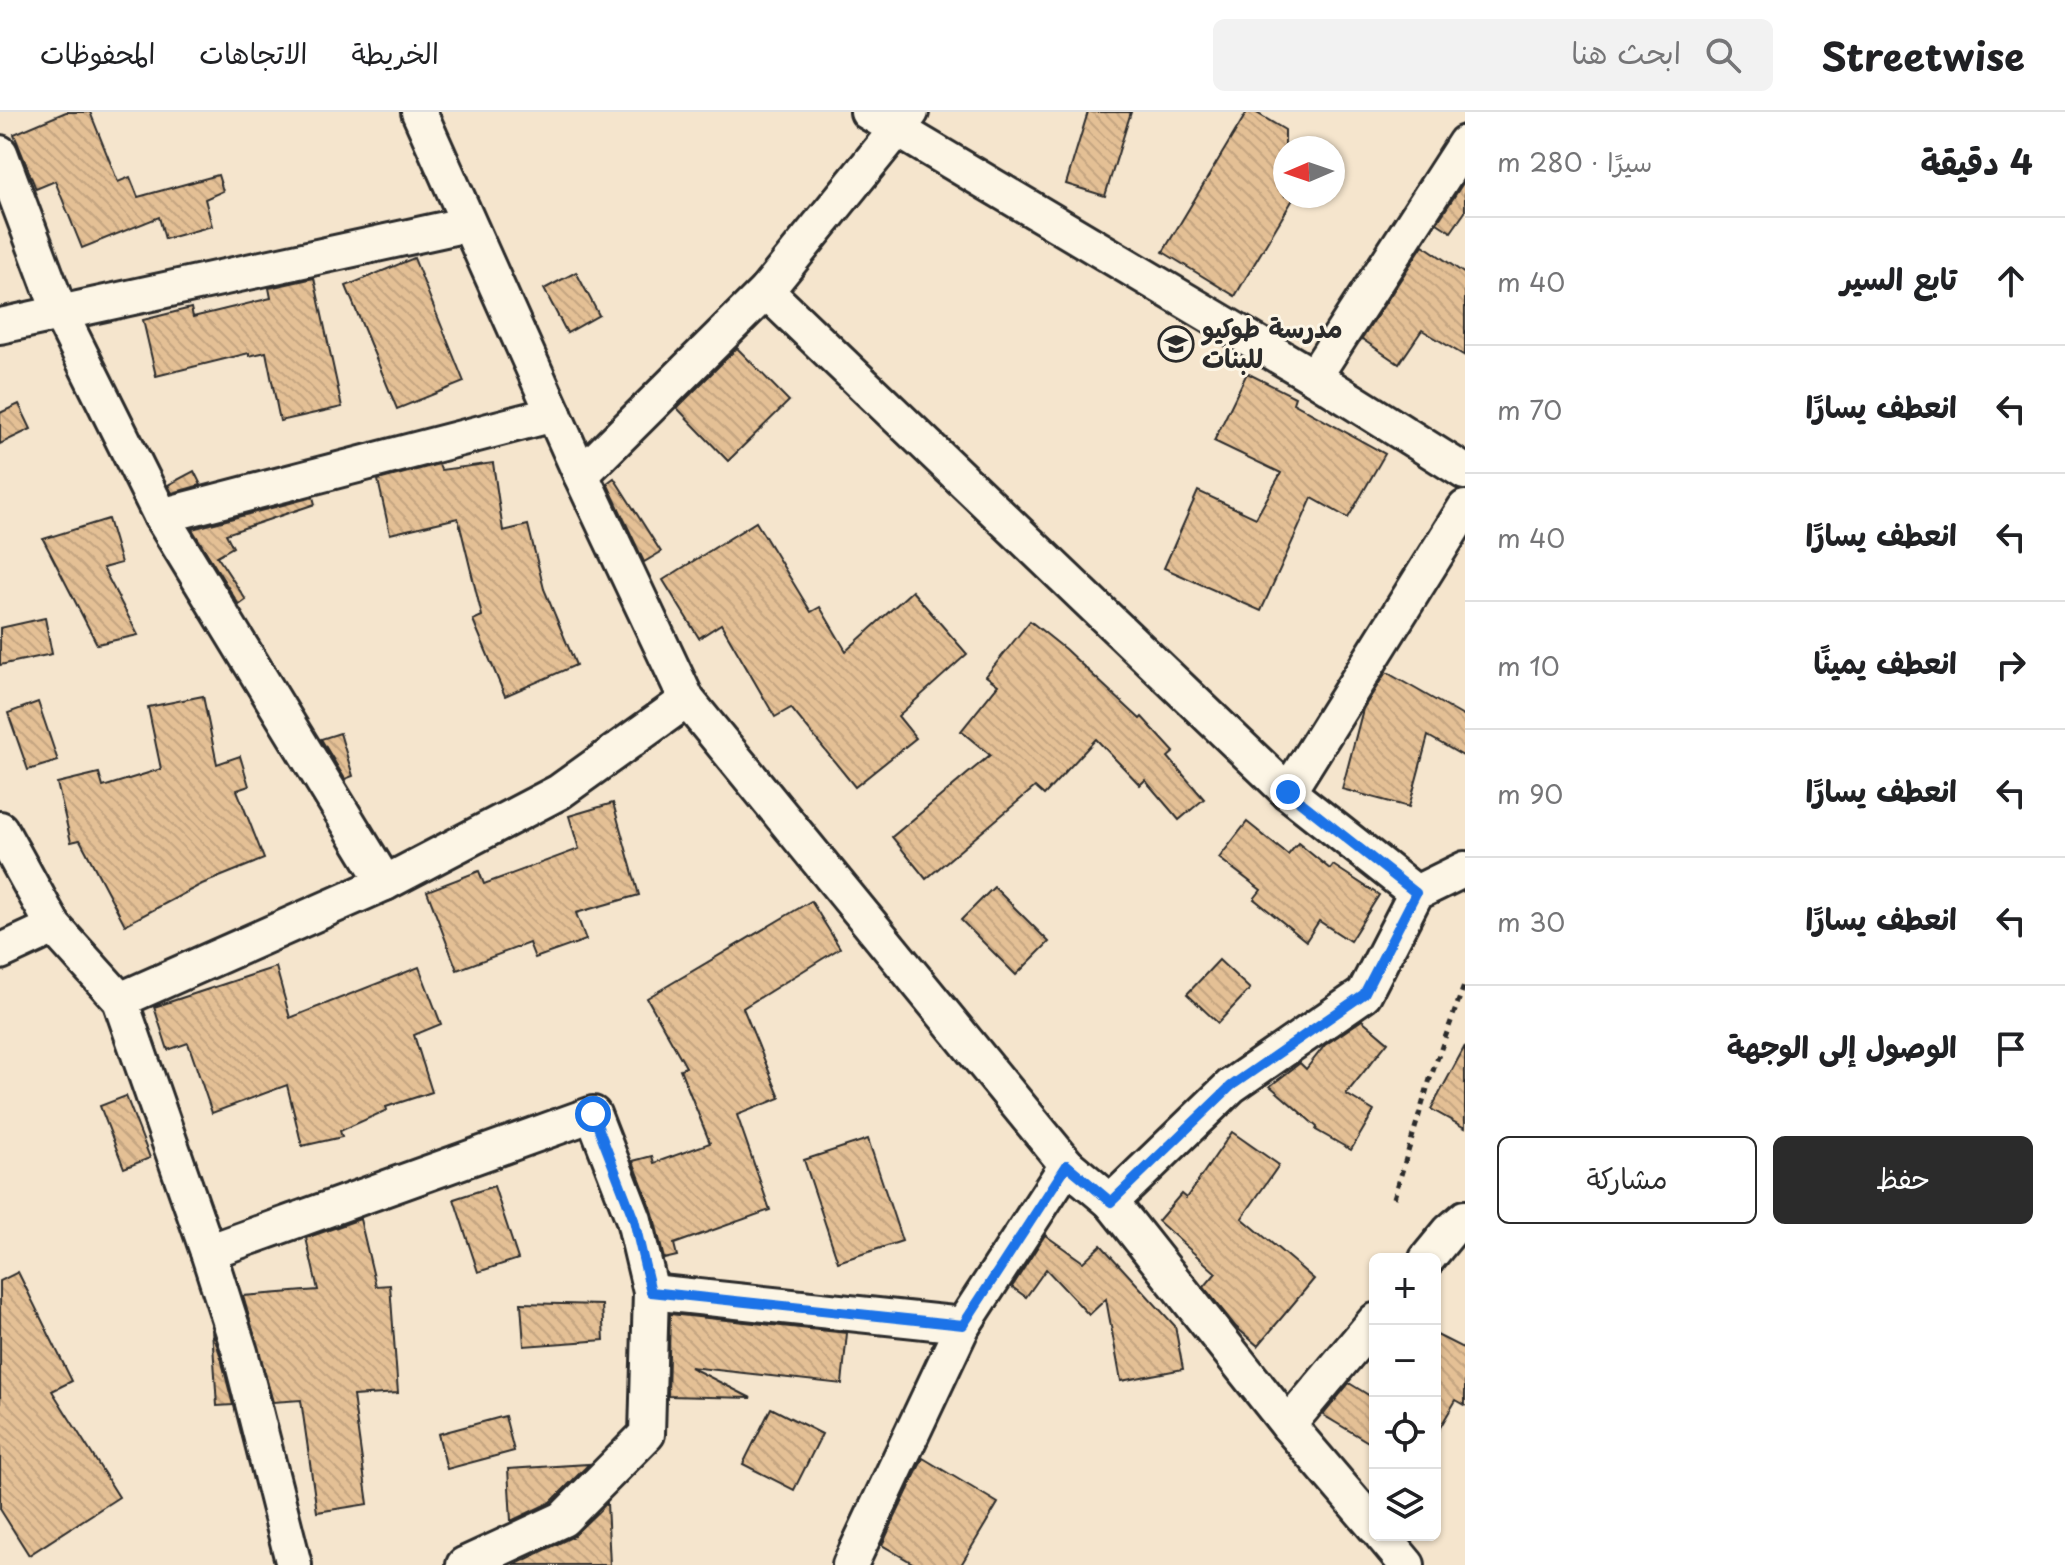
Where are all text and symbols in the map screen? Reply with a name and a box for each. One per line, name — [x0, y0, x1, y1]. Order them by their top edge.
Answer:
search box — [1213, 19, 1773, 91]
text: Streetwise — [1821, 27, 2025, 84]
text: ابحث هنا — [1571, 29, 1681, 74]
text: المحفوظات — [40, 31, 155, 74]
text: الاتجاهات — [199, 31, 307, 74]
text: الخريطة — [351, 31, 439, 74]
icon: search — [1701, 33, 1745, 77]
text: 4 دقيقة — [1920, 135, 2033, 187]
north arrow — [1273, 136, 1345, 208]
text: سيرًا · 280 m — [1497, 142, 1652, 181]
text: تابع السير — [1840, 255, 1957, 300]
icon: ahead — [1989, 259, 2033, 303]
text: 40 m — [1497, 262, 1565, 301]
place label: مدرسة طوكيو للبنات — [1200, 308, 1343, 377]
school or university icon: مدرسة طوكيو للبنات — [1157, 325, 1195, 363]
text: انعطف يسارًا — [1806, 383, 1957, 428]
icon: left — [1989, 387, 2033, 431]
text: 70 m — [1497, 390, 1562, 429]
text: انعطف يسارًا — [1806, 511, 1957, 556]
icon: left — [1989, 515, 2033, 559]
text: 40 m — [1497, 518, 1565, 557]
text: انعطف يمينًا — [1813, 639, 1957, 684]
icon: right — [1989, 643, 2033, 687]
text: 10 m — [1497, 646, 1560, 685]
text: انعطف يسارًا — [1806, 767, 1957, 812]
icon: left — [1989, 771, 2033, 815]
route end — [1270, 774, 1306, 810]
text: 90 m — [1497, 774, 1563, 813]
text: انعطف يسارًا — [1806, 895, 1957, 940]
icon: left — [1989, 899, 2033, 943]
text: 30 m — [1497, 902, 1565, 941]
text: الوصول إلى الوجهة — [1727, 1023, 1957, 1068]
icon: arrive — [1989, 1027, 2033, 1071]
route start — [575, 1096, 611, 1132]
button: مشاركة — [1497, 1136, 1757, 1224]
button: حفظ — [1773, 1136, 2033, 1224]
map controls — [1369, 1253, 1441, 1541]
button: + — [1369, 1253, 1441, 1325]
button: − — [1369, 1325, 1441, 1397]
button: locate — [1369, 1397, 1441, 1469]
button: layers — [1369, 1469, 1441, 1541]

